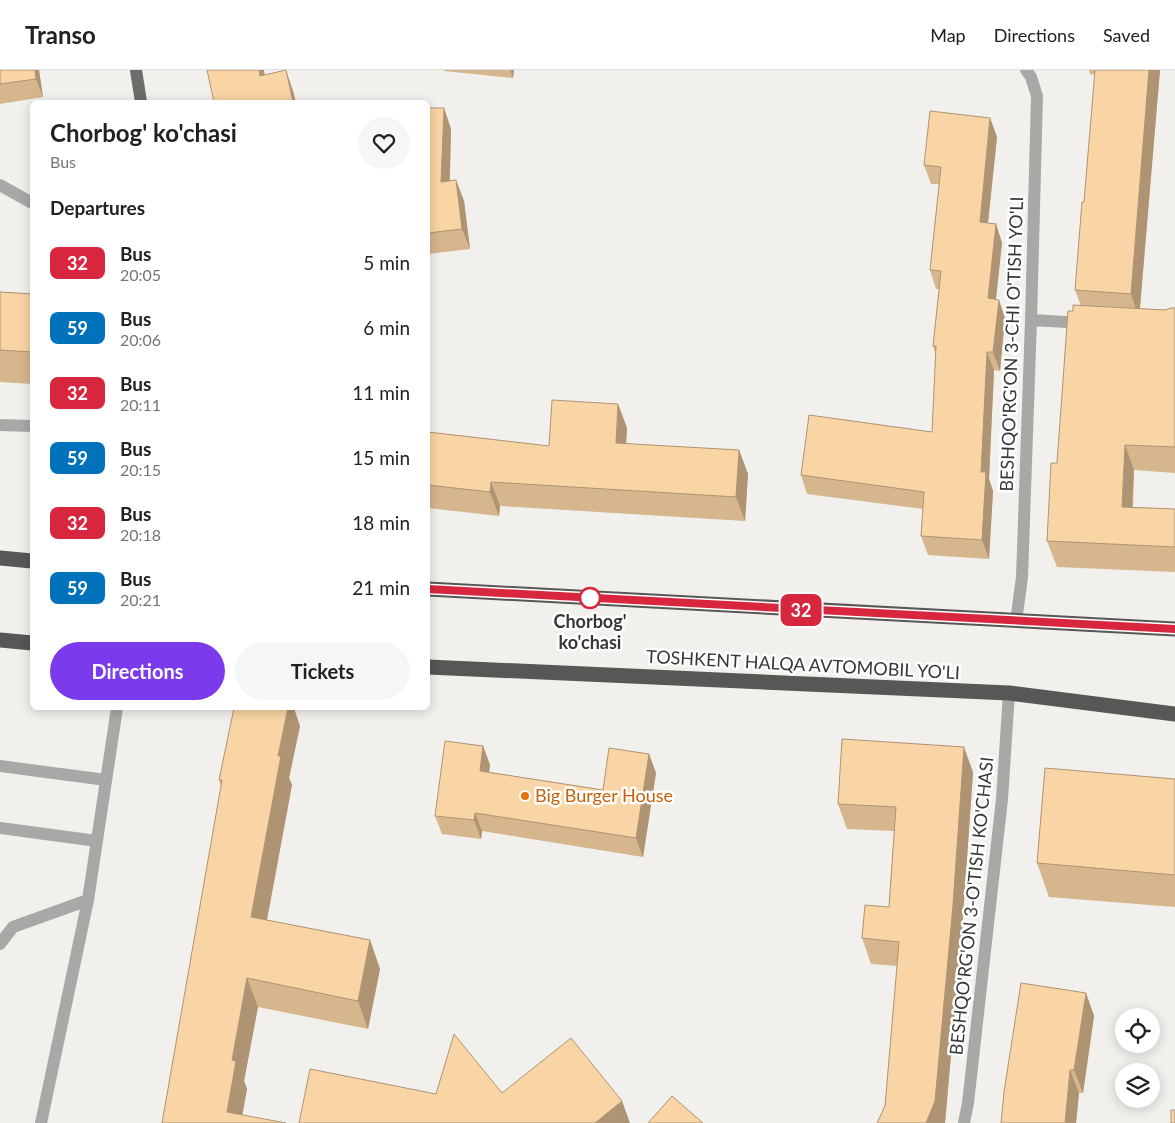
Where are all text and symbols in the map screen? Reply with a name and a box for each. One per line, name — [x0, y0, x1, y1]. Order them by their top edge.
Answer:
text: Transo — [25, 20, 96, 49]
text: Map — [930, 24, 966, 46]
text: Directions — [994, 24, 1075, 46]
text: Saved — [1103, 24, 1150, 46]
button: heart — [358, 117, 410, 169]
text: Chorbog' ko'chasi — [50, 118, 237, 147]
text: Bus — [50, 152, 76, 171]
text: Departures — [50, 196, 145, 219]
street label: BESHQO'RG'ON 3-CHI O'TISH YO'LI — [995, 196, 1027, 492]
text: Bus — [120, 242, 151, 265]
text: 5 min — [363, 251, 410, 274]
text: 32 — [67, 252, 88, 274]
text: 20:05 — [120, 265, 161, 284]
text: Bus — [120, 307, 151, 330]
text: 6 min — [363, 316, 410, 339]
text: 59 — [67, 317, 88, 339]
text: 20:06 — [120, 330, 161, 349]
text: Bus — [120, 372, 151, 395]
text: 11 min — [352, 381, 410, 404]
text: 32 — [67, 382, 88, 404]
text: 20:11 — [120, 395, 161, 414]
text: Bus — [120, 437, 151, 460]
text: 15 min — [352, 446, 410, 469]
text: 59 — [67, 447, 88, 469]
text: 20:15 — [120, 460, 161, 479]
text: Bus — [120, 502, 151, 525]
text: 18 min — [352, 511, 410, 534]
text: 32 — [67, 512, 88, 534]
text: 20:18 — [120, 525, 161, 544]
text: Bus — [120, 567, 151, 590]
text: 21 min — [352, 576, 410, 599]
text: 59 — [67, 577, 88, 599]
marker: Chorbog' ko'chasi — [579, 587, 601, 609]
text: 20:21 — [120, 590, 161, 609]
line badge: 32 — [778, 594, 824, 626]
text: 32 — [791, 599, 811, 621]
place label: Chorbog' ko'chasi — [554, 610, 626, 653]
button: Directions — [50, 642, 225, 700]
button: Tickets — [235, 642, 410, 700]
street label: TOSHKENT HALQA AVTOMOBIL YO'LI — [646, 645, 960, 683]
street label: BESHQO'RG'ON 3-O'TISH KO'CHASI — [944, 756, 998, 1056]
place label: Big Burger House — [535, 784, 673, 806]
marker: Big Burger House — [519, 790, 531, 802]
map controls — [1115, 1008, 1160, 1108]
button: locate — [1115, 1008, 1160, 1053]
button: layers — [1115, 1063, 1160, 1108]

